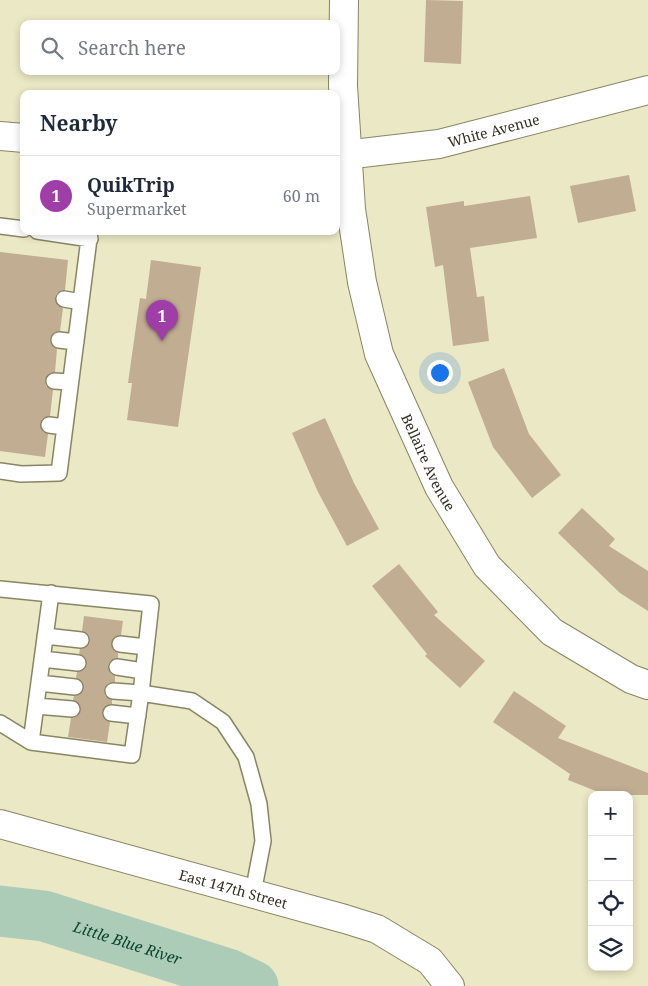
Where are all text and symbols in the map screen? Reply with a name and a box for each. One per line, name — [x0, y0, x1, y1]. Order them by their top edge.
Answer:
search box — [20, 20, 340, 75]
icon: search — [38, 34, 66, 62]
text: Search here — [78, 35, 186, 61]
text: Nearby — [40, 109, 118, 137]
street label: White Avenue — [446, 109, 541, 151]
text: QuikTrip — [87, 172, 175, 198]
text: 1 — [51, 185, 61, 207]
text: 60 m — [283, 185, 320, 207]
text: Supermarket — [87, 198, 187, 220]
pin: 1 — [146, 300, 178, 341]
your location — [427, 360, 453, 386]
street label: Bellaire Avenue — [398, 410, 461, 514]
map controls — [588, 791, 633, 971]
button: + — [588, 791, 633, 836]
button: − — [588, 836, 633, 881]
street label: East 147th Street — [177, 864, 290, 912]
button: locate — [588, 881, 633, 926]
water label: Little Blue River — [70, 916, 185, 969]
button: layers — [588, 926, 633, 971]

